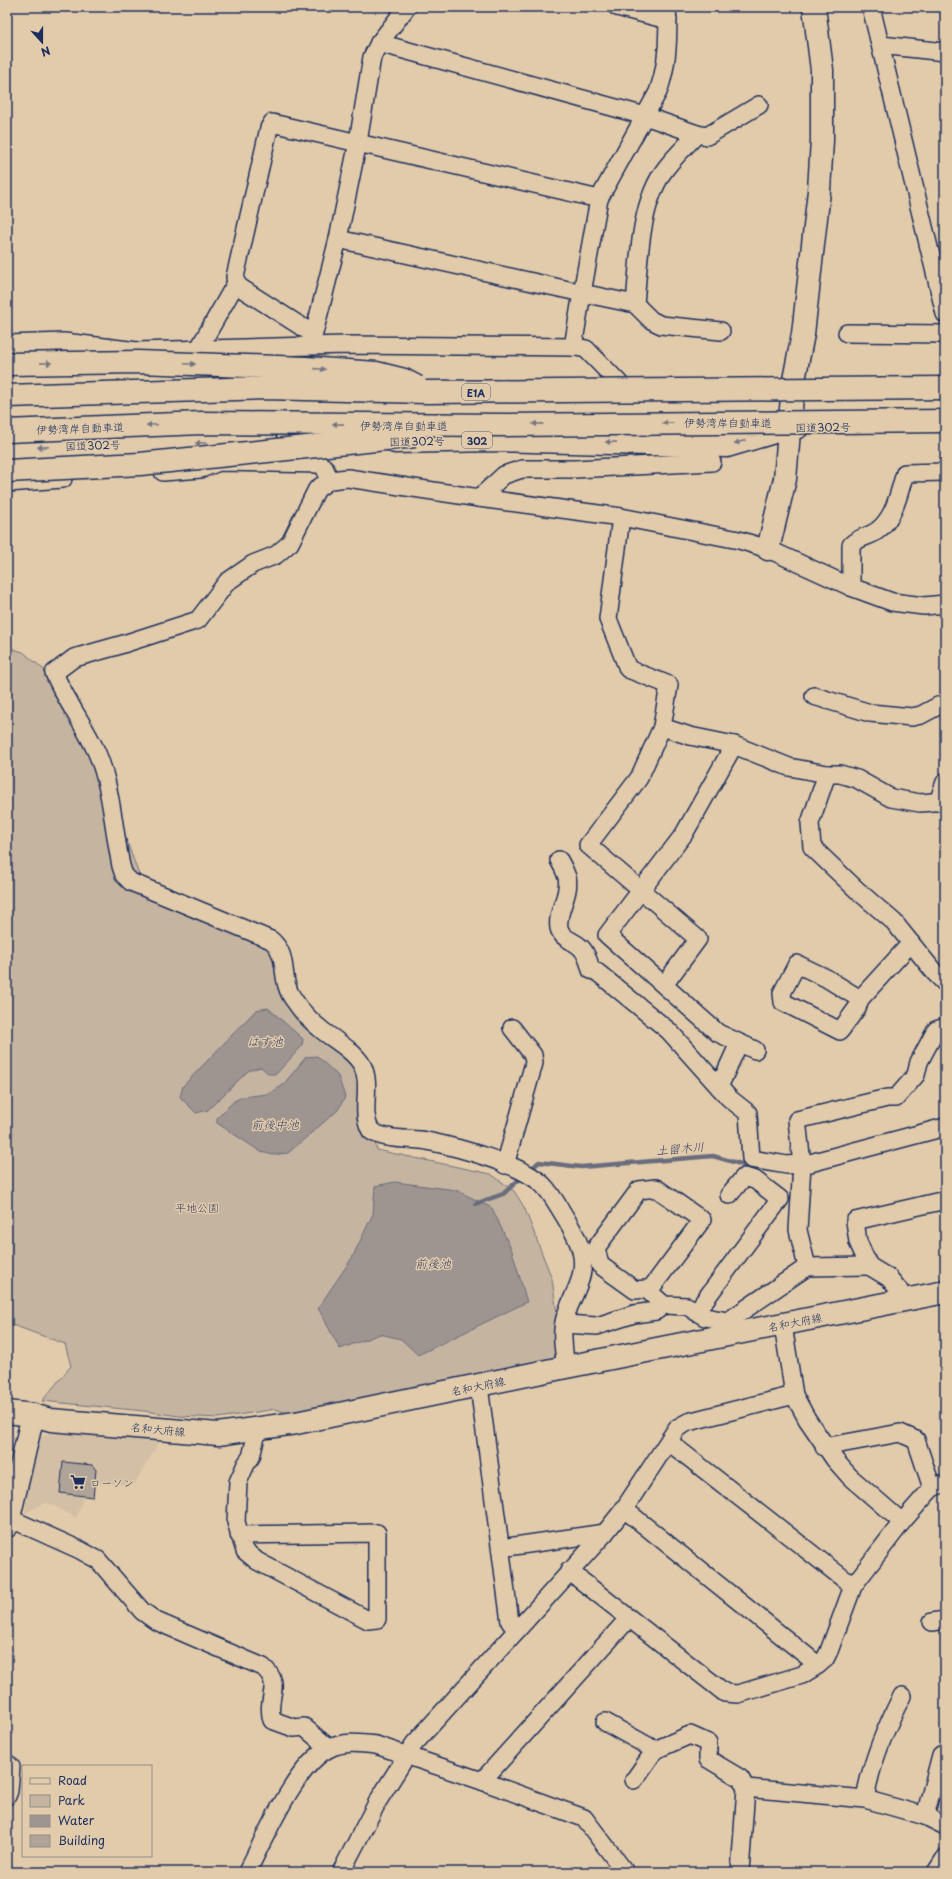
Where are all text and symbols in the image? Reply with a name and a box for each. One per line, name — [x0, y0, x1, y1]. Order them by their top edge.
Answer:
north arrow — [22, 22, 62, 62]
text: N — [38, 42, 53, 61]
one-way arrow — [40, 360, 53, 366]
one-way arrow — [184, 361, 197, 367]
one-way arrow — [314, 365, 326, 372]
road number: E1A — [462, 384, 490, 400]
street label: 伊勢湾岸自動車道 — [684, 414, 772, 431]
street label: 伊勢湾岸自動車道 — [360, 417, 448, 434]
street label: 伊勢湾岸自動車道 — [36, 418, 124, 438]
street label: 国道302号 — [795, 418, 851, 436]
one-way arrow — [661, 420, 674, 426]
one-way arrow — [146, 421, 158, 428]
one-way arrow — [332, 421, 344, 428]
one-way arrow — [531, 421, 544, 427]
street label: 国道302号 — [389, 432, 445, 450]
road number: 302 — [462, 432, 492, 448]
street label: 国道302号 — [65, 436, 121, 454]
one-way arrow — [604, 439, 617, 445]
one-way arrow — [734, 439, 746, 445]
one-way arrow — [194, 440, 207, 446]
one-way arrow — [37, 443, 49, 450]
water label: はす池 — [247, 1032, 284, 1050]
water label: 前後中池 — [251, 1115, 300, 1133]
water label: 土留木川 — [655, 1137, 705, 1159]
park label: 平地公園 — [175, 1199, 219, 1216]
water label: 前後池 — [415, 1254, 452, 1272]
street label: 名和大府線 — [766, 1308, 824, 1336]
street label: 名和大府線 — [449, 1372, 507, 1400]
street label: 名和大府線 — [130, 1418, 186, 1440]
supermarket icon: ローソン — [69, 1473, 87, 1491]
place label: ローソン — [90, 1474, 134, 1491]
legend — [22, 1765, 152, 1857]
text: Road — [58, 1771, 87, 1789]
text: Park — [58, 1791, 85, 1809]
text: Water — [58, 1811, 95, 1829]
text: Building — [58, 1831, 105, 1849]

